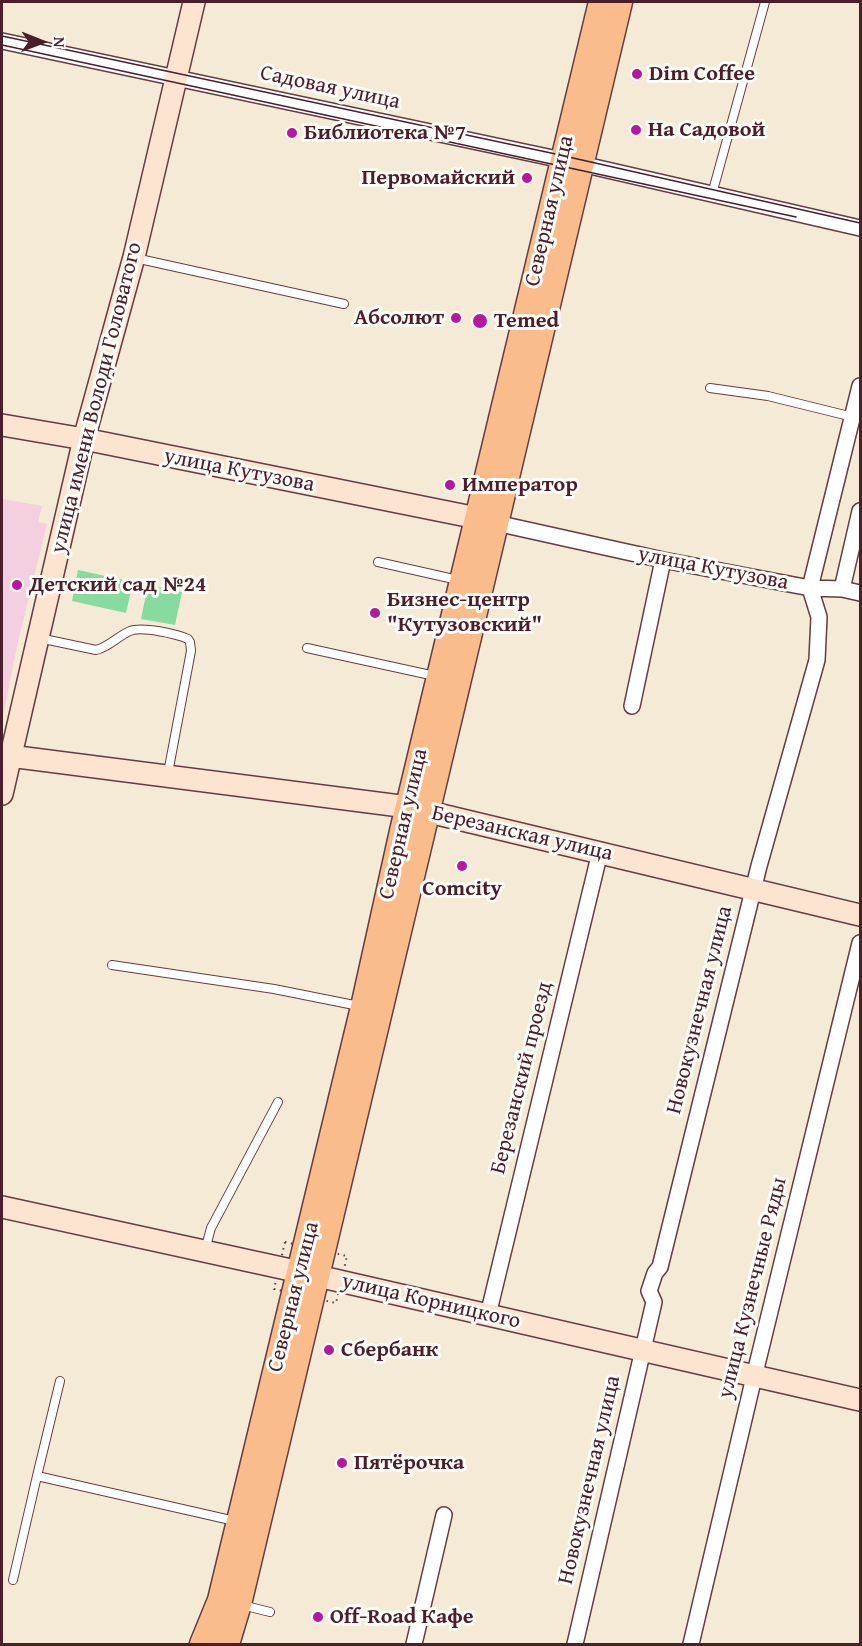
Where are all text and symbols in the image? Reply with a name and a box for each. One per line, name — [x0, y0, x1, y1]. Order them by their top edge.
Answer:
north arrow — [12, 12, 72, 72]
text: N — [48, 37, 72, 48]
street label: Садовая улица — [258, 60, 402, 116]
place label: Dim Coffee — [649, 61, 755, 87]
marker: Dim Coffee — [630, 67, 644, 81]
place label: На Садовой — [648, 117, 765, 143]
place label: Библиотека №7 — [304, 120, 466, 146]
marker: На Садовой — [629, 123, 643, 137]
marker: Библиотека №7 — [285, 126, 299, 140]
street label: Северная улица — [520, 133, 580, 289]
place label: Первомайский — [362, 165, 515, 191]
marker: Первомайский — [520, 171, 534, 185]
street label: улица имени Володи Головатого — [46, 240, 148, 556]
place label: Абсолют — [354, 305, 444, 331]
place label: Temed — [494, 308, 559, 334]
marker: Абсолют — [449, 311, 463, 325]
marker: Temed — [471, 312, 489, 330]
street label: улица Кутузова — [162, 443, 316, 499]
place label: Император — [462, 472, 578, 498]
marker: Император — [443, 478, 457, 492]
street label: улица Кутузова — [636, 541, 790, 597]
place label: Детский сад №24 — [29, 572, 206, 598]
marker: Детский сад №24 — [10, 578, 24, 592]
place label: Бизнес-центр "Кутузовский" — [387, 587, 542, 638]
marker: Бизнес-центр "Кутузовский" — [368, 606, 382, 620]
street label: Северная улица — [374, 746, 434, 902]
street label: Березанская улица — [429, 800, 615, 868]
marker: Comcity — [455, 859, 469, 873]
place label: Comcity — [422, 876, 502, 902]
street label: Новокузнечная улица — [661, 903, 739, 1117]
street label: Березанский проезд — [485, 979, 559, 1177]
street label: улица Кузнечные Ряды — [713, 1175, 793, 1401]
street label: Северная улица — [263, 1219, 325, 1375]
street label: улица Корницкого — [339, 1269, 523, 1335]
place label: Сбербанк — [341, 1337, 438, 1363]
marker: Сбербанк — [322, 1343, 336, 1357]
street label: Новокузнечная улица — [553, 1373, 627, 1587]
place label: Пятёрочка — [354, 1450, 464, 1476]
marker: Пятёрочка — [335, 1456, 349, 1470]
place label: Off-Road Кафе — [330, 1604, 474, 1630]
marker: Off-Road Кафе — [311, 1610, 325, 1624]

